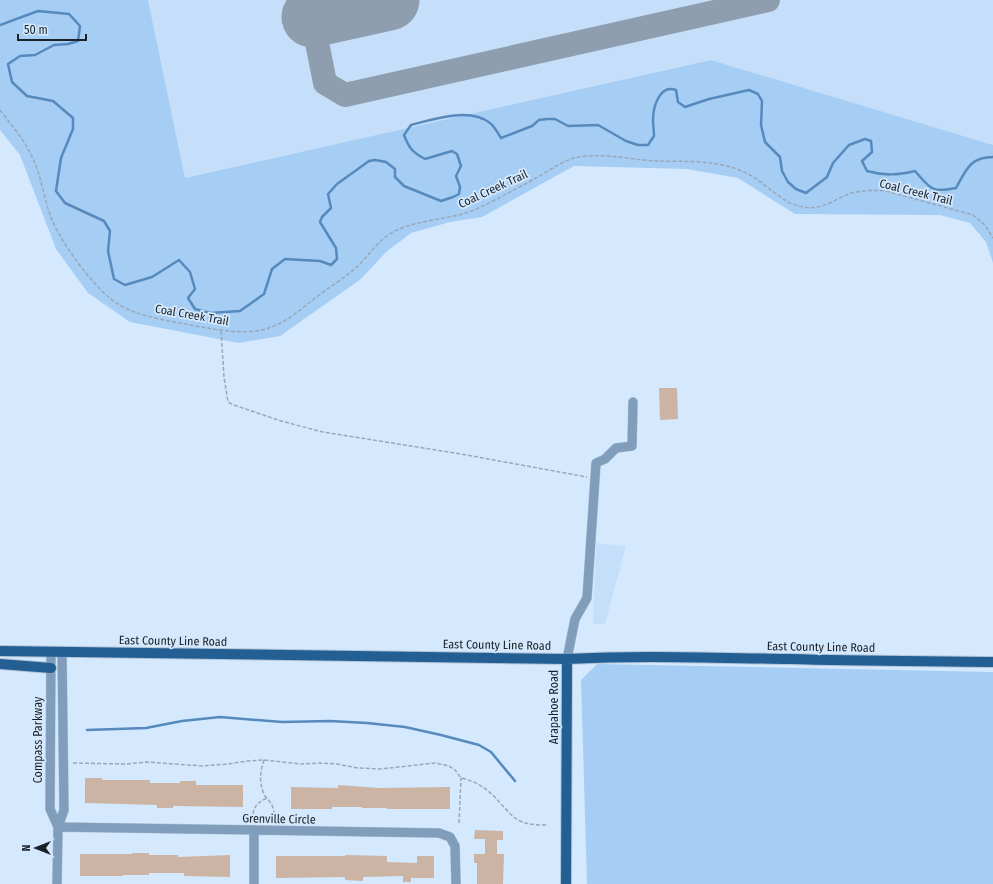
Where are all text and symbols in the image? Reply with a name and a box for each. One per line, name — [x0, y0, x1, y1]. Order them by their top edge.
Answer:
scale bar — [18, 16, 86, 42]
text: 50 m — [24, 23, 48, 37]
street label: Coal Creek Trail — [456, 167, 530, 211]
street label: Coal Creek Trail — [878, 176, 954, 208]
street label: Coal Creek Trail — [154, 302, 230, 328]
street label: East County Line Road — [119, 633, 227, 649]
street label: East County Line Road — [443, 637, 551, 653]
street label: East County Line Road — [767, 639, 875, 655]
street label: Arapahoe Road — [547, 670, 561, 744]
street label: Compass Parkway — [31, 696, 45, 783]
street label: Grenville Circle — [242, 811, 316, 827]
north arrow — [16, 828, 56, 868]
text: N — [20, 845, 33, 851]

